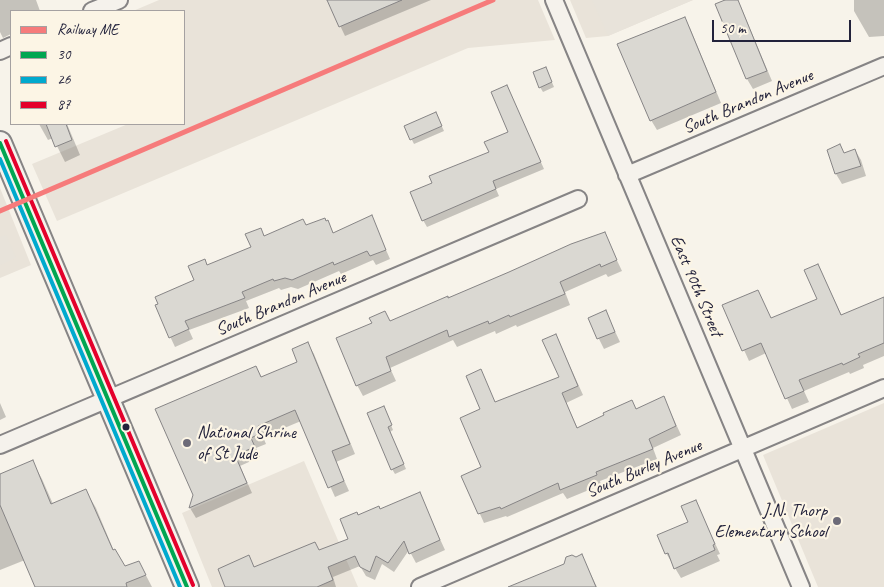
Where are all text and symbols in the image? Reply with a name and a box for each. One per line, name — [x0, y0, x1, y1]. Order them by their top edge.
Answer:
legend — [10, 10, 185, 125]
scale bar — [714, 10, 853, 42]
text: 50 m — [720, 19, 746, 38]
text: Railway ME — [57, 20, 118, 39]
text: 30 — [57, 45, 71, 64]
street label: South Brandon Avenue — [680, 65, 816, 139]
text: 26 — [57, 70, 71, 89]
text: 87 — [57, 95, 71, 114]
street label: East 90th Street — [665, 232, 727, 340]
street label: South Brandon Avenue — [213, 267, 349, 341]
unlabelled marker — [121, 422, 131, 432]
place label: National Shrine of St Jude — [197, 422, 296, 464]
street label: South Burley Avenue — [583, 435, 705, 503]
marker: National Shrine of St Jude — [181, 437, 193, 449]
place label: J.N. Thorp Elementary School — [715, 500, 827, 542]
marker: J.N. Thorp Elementary School — [831, 515, 843, 527]

